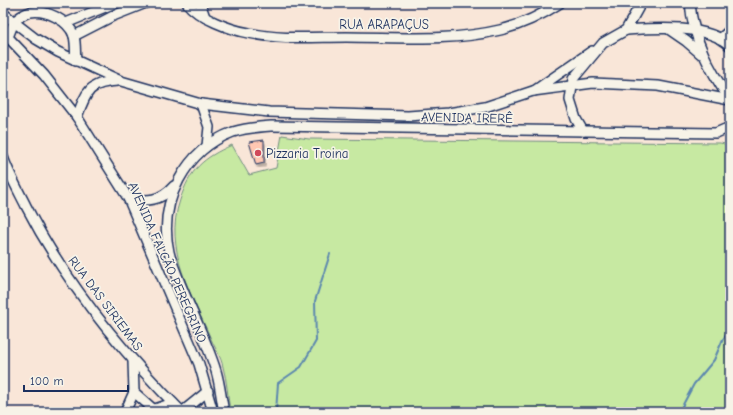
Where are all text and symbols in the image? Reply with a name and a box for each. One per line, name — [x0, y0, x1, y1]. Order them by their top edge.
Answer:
street label: RUA ARAPAÇUS — [339, 17, 429, 32]
street label: AVENIDA IRERÊ — [421, 108, 513, 126]
place label: Pizzaria Troina — [266, 146, 349, 161]
marker: Pizzaria Troina — [253, 148, 263, 158]
street label: AVENIDA FALCÃO PEREGRINO — [125, 179, 211, 345]
street label: RUA DAS SIRIEMAS — [65, 253, 146, 353]
scale bar — [24, 367, 128, 393]
text: 100 m — [30, 374, 63, 388]

